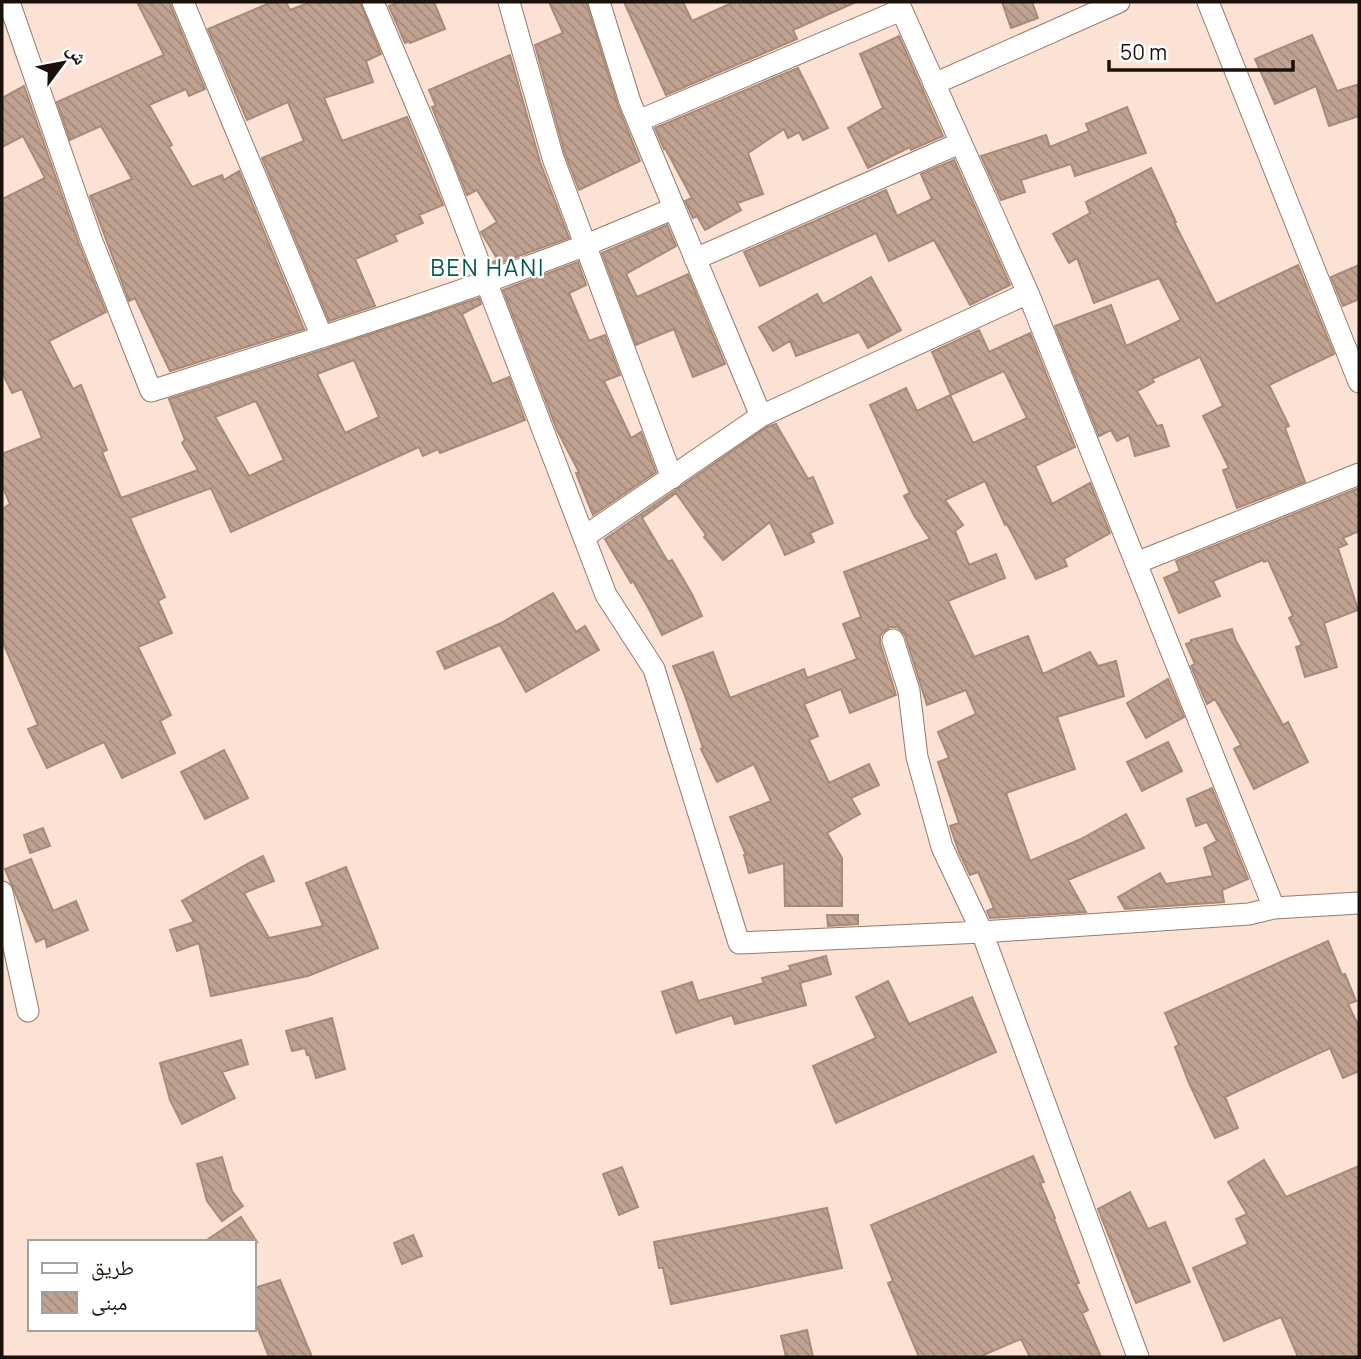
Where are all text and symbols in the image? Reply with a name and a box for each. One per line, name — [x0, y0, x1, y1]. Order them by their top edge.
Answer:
north arrow — [28, 28, 98, 98]
scale bar — [1109, 28, 1293, 72]
text: 50 m — [1120, 38, 1167, 66]
text: ش — [61, 39, 94, 69]
district label: BEN HANI — [431, 251, 545, 283]
legend — [28, 1240, 256, 1331]
text: طريق — [91, 1253, 134, 1281]
text: مبنى — [91, 1288, 127, 1316]

